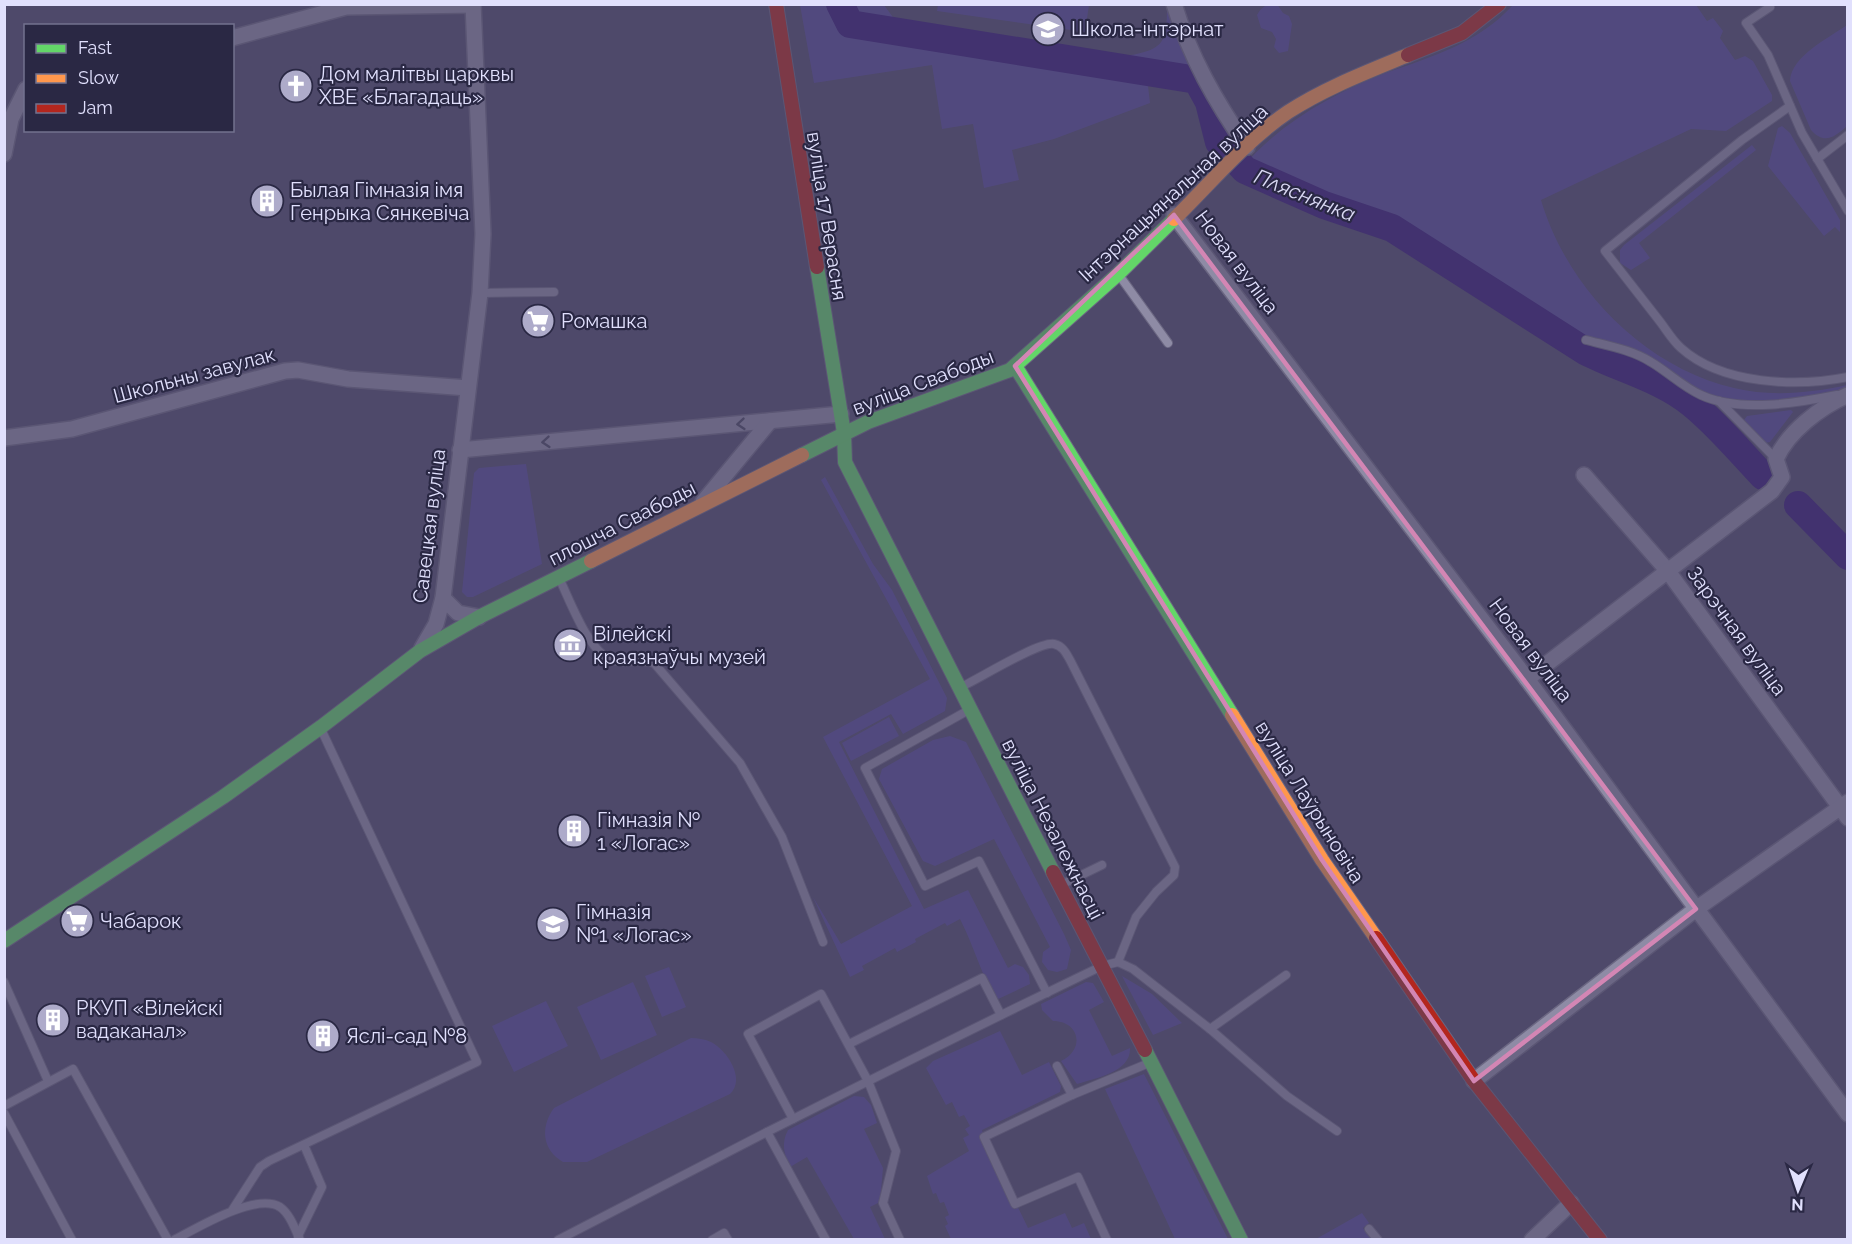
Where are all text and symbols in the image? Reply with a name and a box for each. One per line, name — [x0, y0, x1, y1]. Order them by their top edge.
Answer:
school or university icon: Школа-інтэрнат — [1030, 11, 1066, 47]
place label: Школа-інтэрнат — [1071, 17, 1224, 41]
legend — [24, 24, 234, 132]
text: Fast — [78, 37, 112, 58]
place label: Дом малітвы царквы ХВЕ «Благадаць» — [319, 62, 514, 109]
text: Slow — [78, 67, 119, 88]
church icon: Дом малітвы царквы ХВЕ «Благадаць» — [278, 68, 314, 104]
text: Jam — [78, 97, 113, 118]
street label: Інтэрнацыянальная вуліца — [1074, 99, 1272, 287]
street label: вуліца 17 Верасня — [802, 130, 852, 302]
water label: Пляснянка — [1251, 163, 1359, 227]
place label: Былая Гімназія імя Генрыка Сянкевіча — [290, 178, 469, 225]
building icon: Былая Гімназія імя Генрыка Сянкевіча — [249, 183, 285, 219]
street label: Новая вуліца — [1190, 206, 1284, 318]
supermarket icon: Ромашка — [520, 303, 556, 339]
place label: Ромашка — [561, 309, 647, 333]
street label: Школьны завулак — [110, 342, 278, 408]
street label: вуліца Свабоды — [849, 344, 997, 420]
one-way arrow — [736, 417, 745, 430]
one-way arrow — [542, 435, 551, 448]
street label: Савецкая вуліца — [408, 448, 450, 604]
street label: плошча Свабоды — [545, 476, 699, 570]
street label: Зарэчная вуліца — [1682, 562, 1792, 700]
street label: Новая вуліца — [1484, 594, 1578, 706]
place label: Вілейскі краязнаўчы музей — [593, 622, 766, 669]
museum icon: Вілейскі краязнаўчы музей — [552, 627, 588, 663]
street label: вуліца Лаўрыновіча — [1250, 717, 1370, 887]
street label: вуліца Незалежнасці — [997, 735, 1109, 923]
place label: Гімназія № 1 «Логас» — [597, 808, 700, 855]
building icon: Гімназія № 1 «Логас» — [556, 813, 592, 849]
place label: Гімназія №1 «Логас» — [576, 900, 692, 947]
supermarket icon: Чабарок — [59, 903, 95, 939]
school or university icon: Гімназія №1 «Логас» — [535, 906, 571, 942]
place label: Чабарок — [100, 909, 181, 933]
place label: РКУП «Вілейскі вадаканал» — [76, 996, 223, 1043]
building icon: РКУП «Вілейскі вадаканал» — [35, 1002, 71, 1038]
building icon: Яслі-сад №8 — [305, 1018, 341, 1054]
place label: Яслі-сад №8 — [346, 1024, 467, 1048]
north arrow — [1768, 1160, 1828, 1220]
text: N — [1791, 1195, 1804, 1214]

